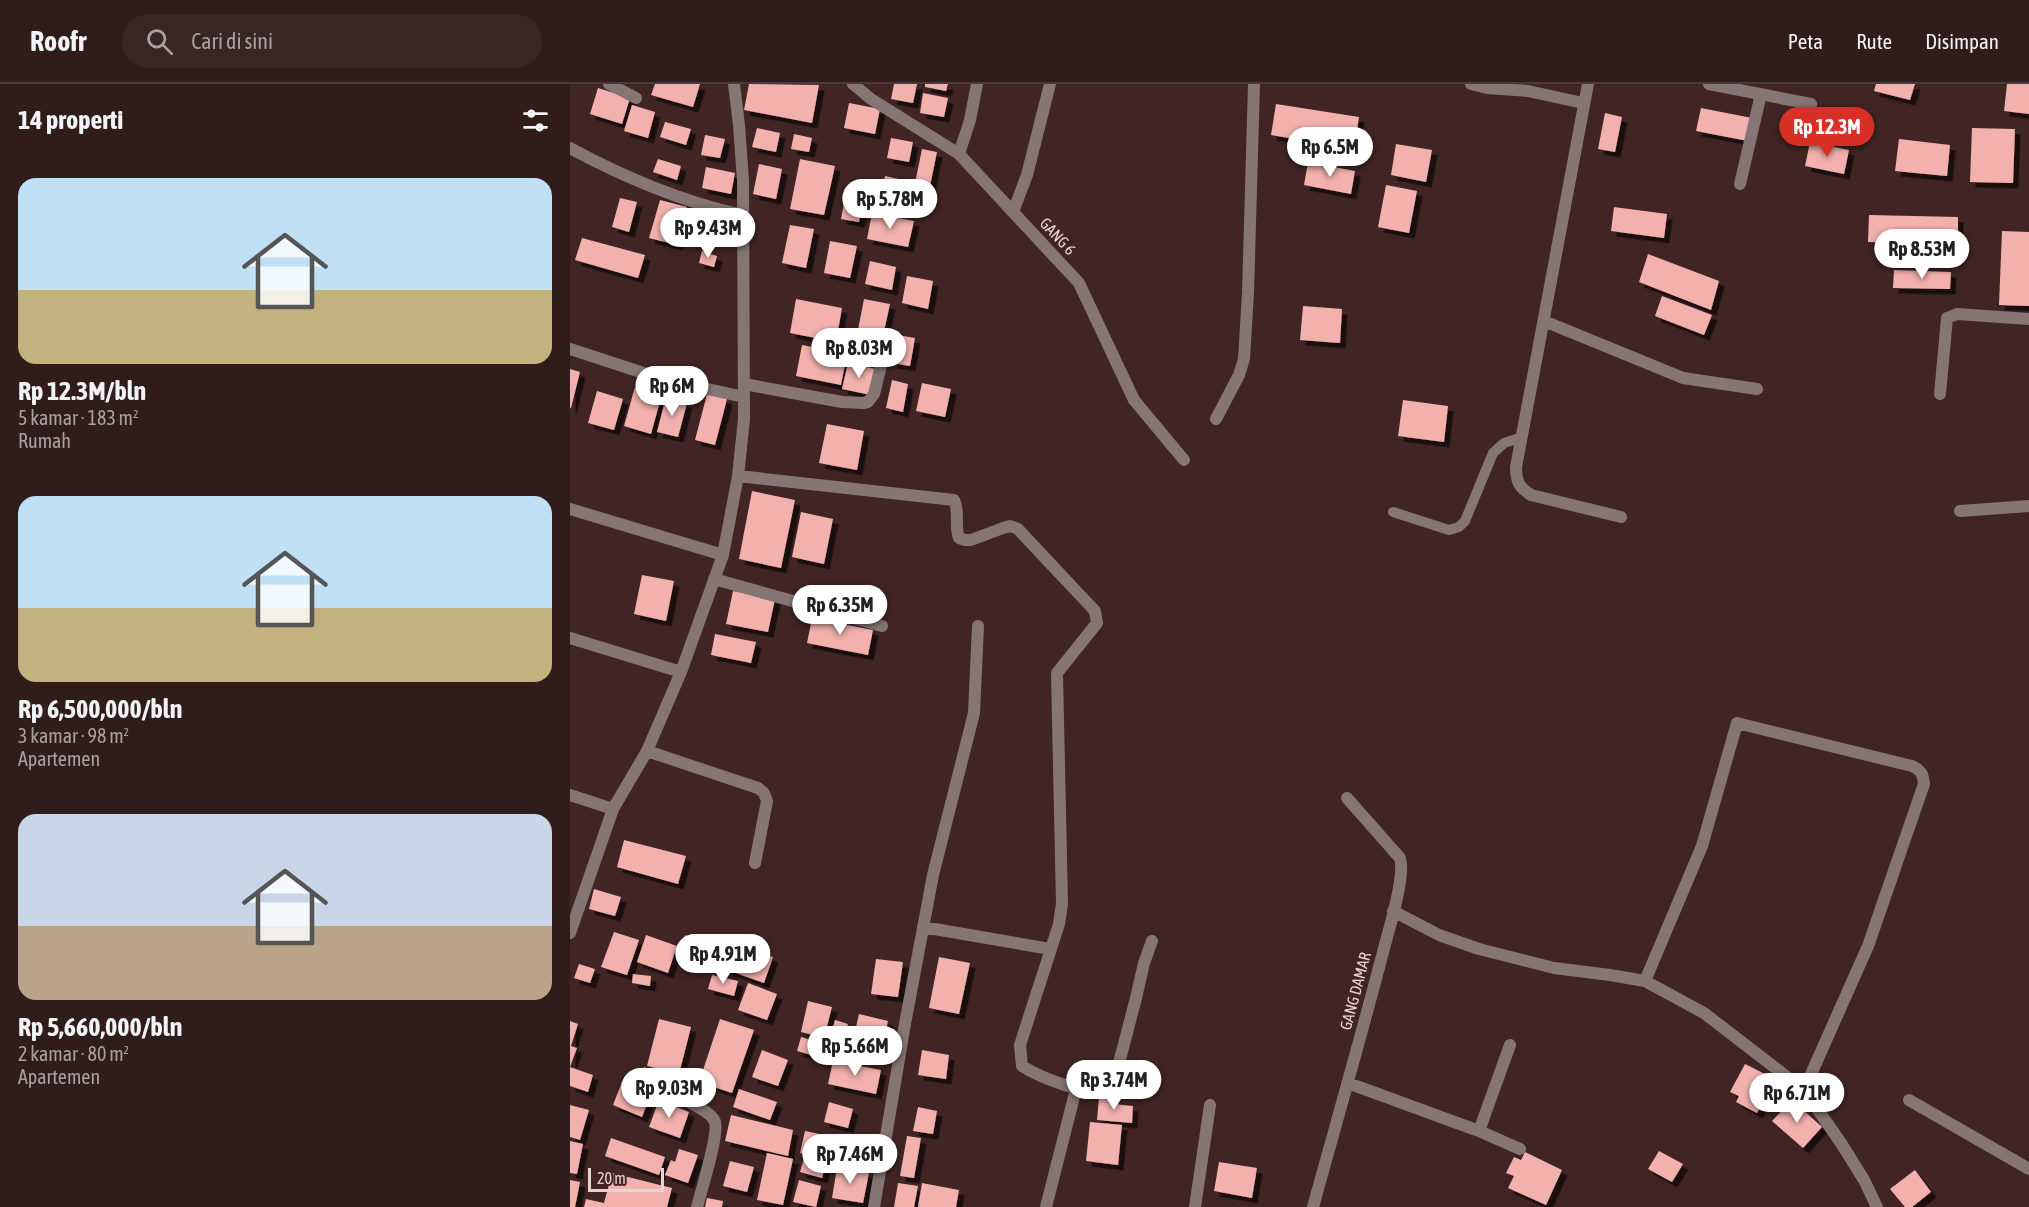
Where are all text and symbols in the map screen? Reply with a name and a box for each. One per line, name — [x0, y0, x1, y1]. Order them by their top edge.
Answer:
search box — [122, 14, 542, 68]
text: Roofr — [30, 25, 86, 57]
icon: search — [143, 25, 176, 58]
text: Cari di sini — [191, 28, 273, 54]
text: Peta — [1788, 29, 1823, 53]
text: Rute — [1856, 29, 1892, 53]
text: Disimpan — [1925, 29, 1999, 53]
icon: filters — [519, 104, 552, 137]
text: 14 properti — [18, 105, 123, 135]
pin: Rp 12.3M — [1765, 107, 1889, 158]
text: Rp 12.3M — [1793, 115, 1861, 138]
pin: Rp 6.5M — [1275, 127, 1385, 178]
text: Rp 6.5M — [1301, 135, 1359, 158]
pin: Rp 5.78M — [828, 179, 952, 230]
text: Rp 5.78M — [856, 187, 924, 210]
pin: Rp 9.43M — [646, 208, 770, 259]
street label: GANG 6 — [1036, 214, 1080, 258]
text: Rp 9.43M — [674, 216, 742, 239]
icon: home — [231, 217, 339, 325]
pin: Rp 8.53M — [1860, 229, 1984, 280]
text: Rp 8.53M — [1888, 237, 1956, 260]
pin: Rp 8.03M — [797, 328, 921, 379]
text: Rp 8.03M — [825, 336, 893, 359]
pin: Rp 6M — [630, 366, 714, 417]
text: Rp 6M — [649, 374, 695, 397]
text: Rp 12.3M/bln — [18, 376, 146, 406]
text: 5 kamar · 183 m² — [18, 406, 139, 429]
text: Rumah — [18, 429, 71, 452]
icon: home — [231, 535, 339, 643]
pin: Rp 6.35M — [778, 585, 902, 636]
text: Rp 6.35M — [806, 593, 874, 616]
text: Rp 6,500,000/bln — [18, 694, 182, 724]
text: 3 kamar · 98 m² — [18, 724, 129, 747]
text: Apartemen — [18, 747, 100, 770]
icon: home — [231, 853, 339, 961]
pin: Rp 4.91M — [661, 934, 785, 985]
text: Rp 4.91M — [689, 942, 757, 965]
street label: GANG DAMAR — [1336, 950, 1374, 1032]
text: Rp 5,660,000/bln — [18, 1012, 182, 1042]
pin: Rp 5.66M — [793, 1026, 917, 1077]
text: Rp 5.66M — [821, 1034, 889, 1057]
text: 2 kamar · 80 m² — [18, 1042, 129, 1065]
pin: Rp 3.74M — [1052, 1060, 1176, 1111]
text: Apartemen — [18, 1065, 100, 1088]
pin: Rp 9.03M — [607, 1068, 731, 1119]
text: Rp 3.74M — [1080, 1068, 1148, 1091]
pin: Rp 6.71M — [1735, 1073, 1859, 1124]
text: Rp 9.03M — [635, 1076, 703, 1099]
text: Rp 6.71M — [1763, 1081, 1831, 1104]
pin: Rp 7.46M — [788, 1134, 912, 1185]
text: Rp 7.46M — [816, 1142, 884, 1165]
scale bar — [588, 1165, 664, 1192]
text: 20 m — [597, 1169, 626, 1187]

